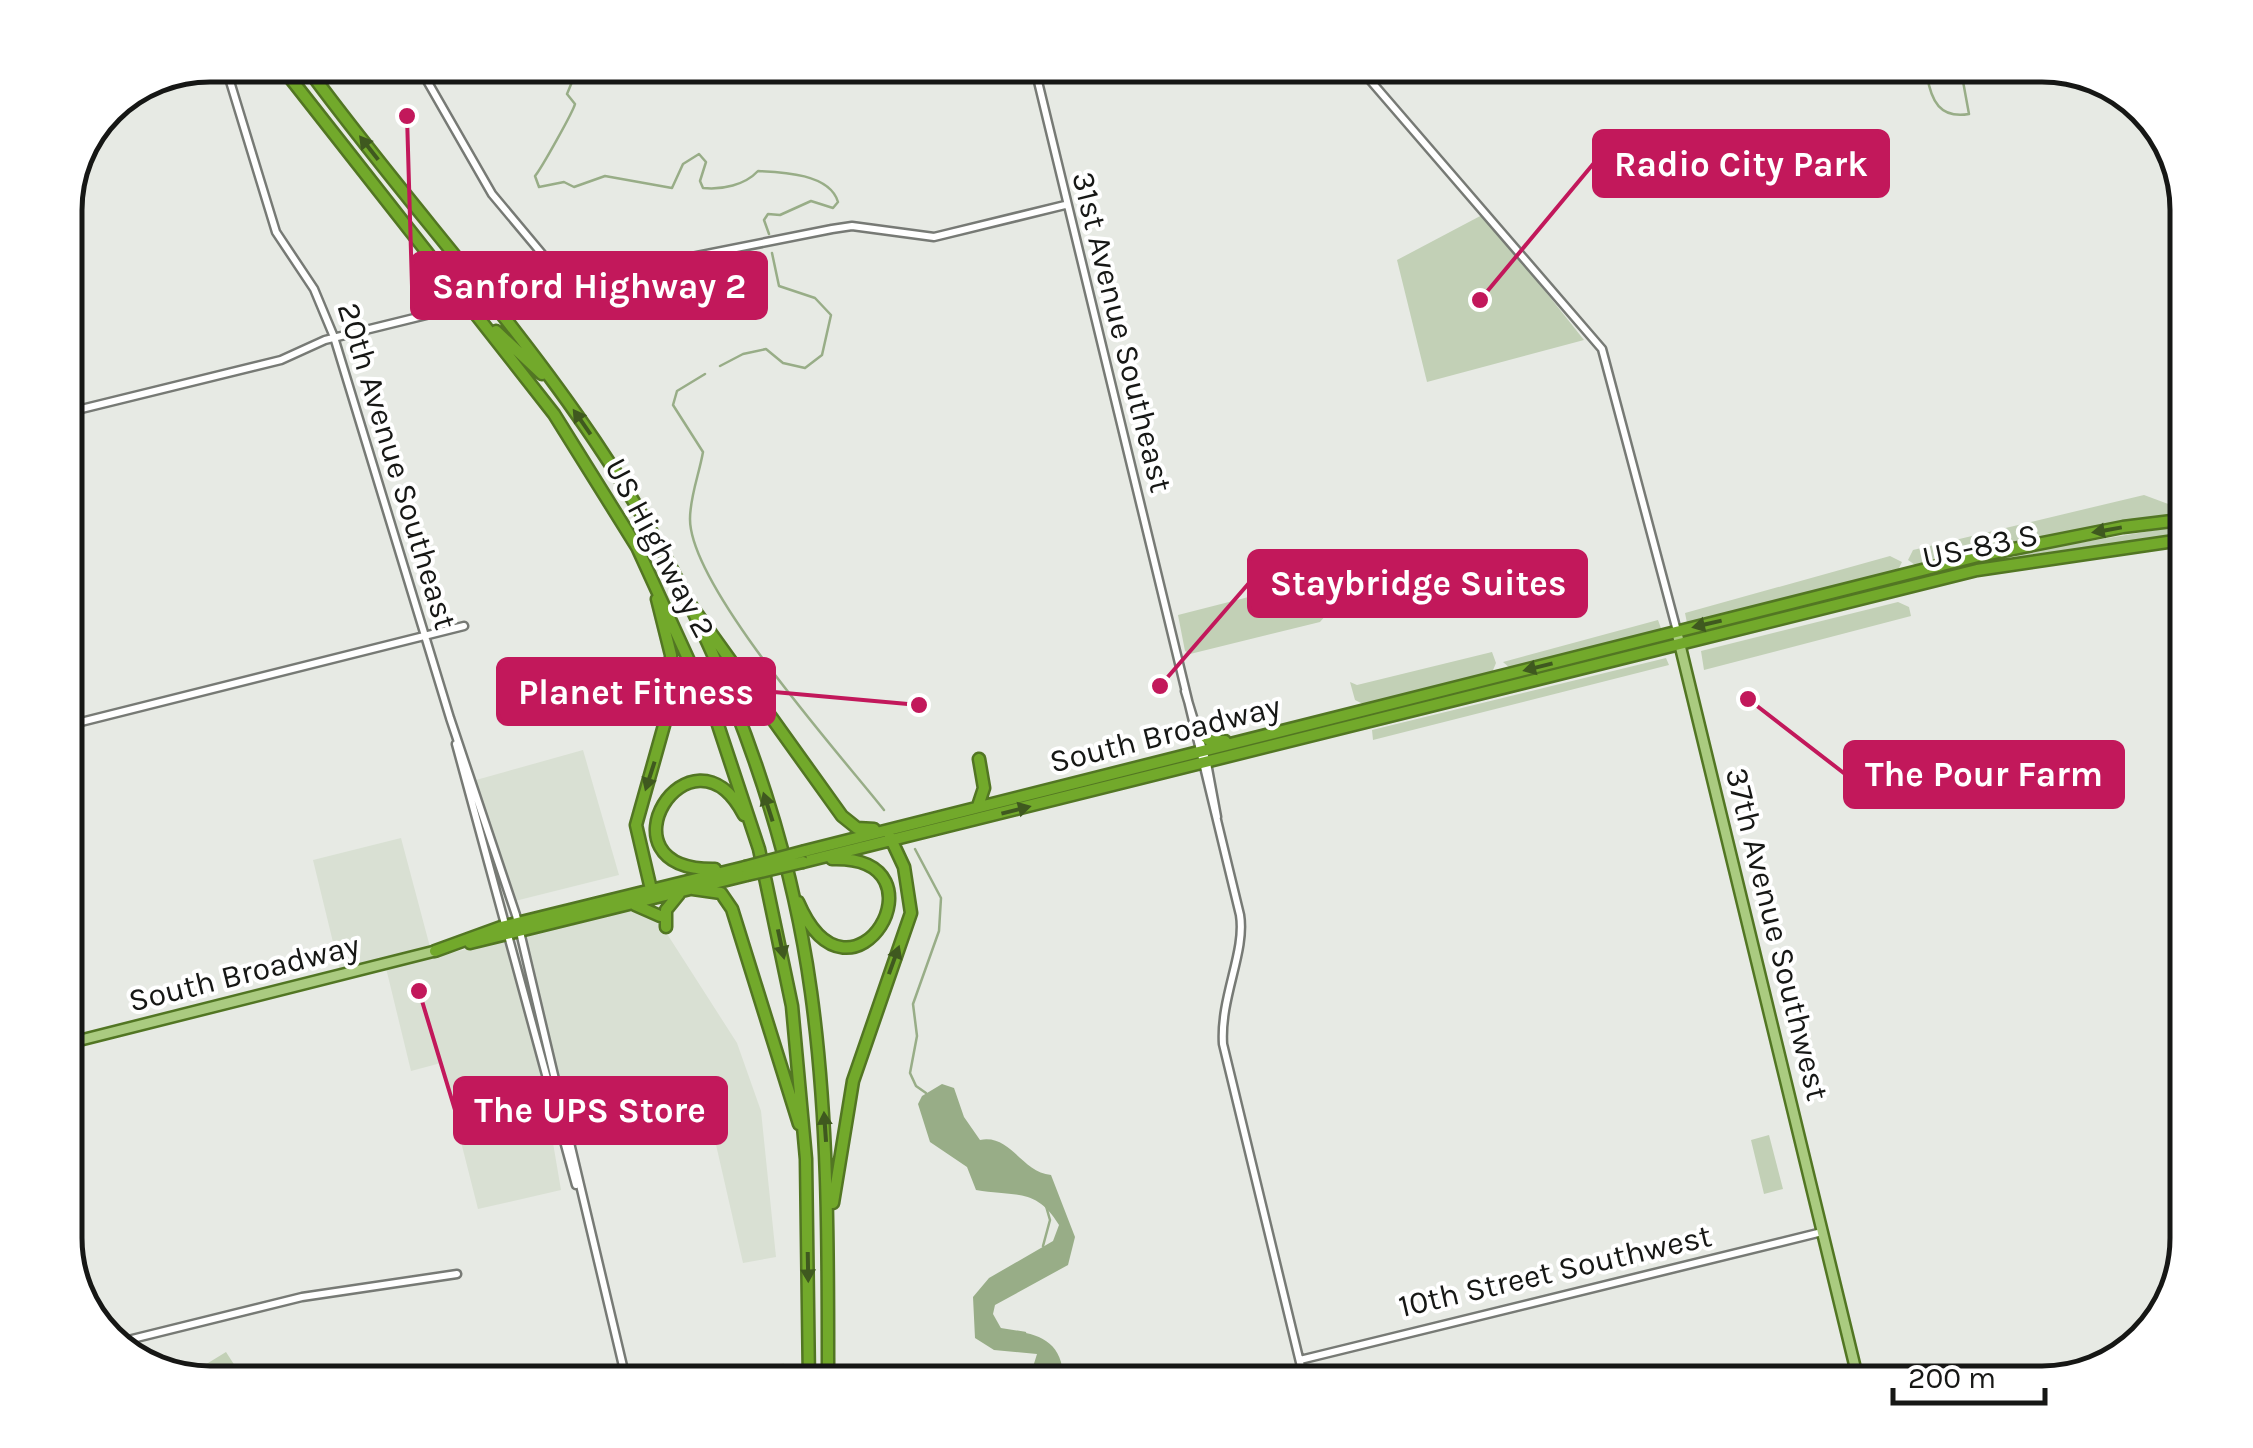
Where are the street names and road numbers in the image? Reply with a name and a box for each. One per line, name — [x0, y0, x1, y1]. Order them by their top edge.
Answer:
street label: 31st Avenue Southeast — [1064, 168, 1180, 496]
street label: 20th Avenue Southeast — [330, 298, 464, 634]
street label: US Highway 2 — [597, 452, 723, 644]
street label: US-83 S — [1919, 516, 2041, 576]
street label: South Broadway — [1046, 687, 1284, 781]
street label: 37th Avenue Southwest — [1718, 764, 1836, 1104]
street label: South Broadway — [125, 926, 363, 1020]
street label: 10th Street Southwest — [1395, 1217, 1715, 1325]

